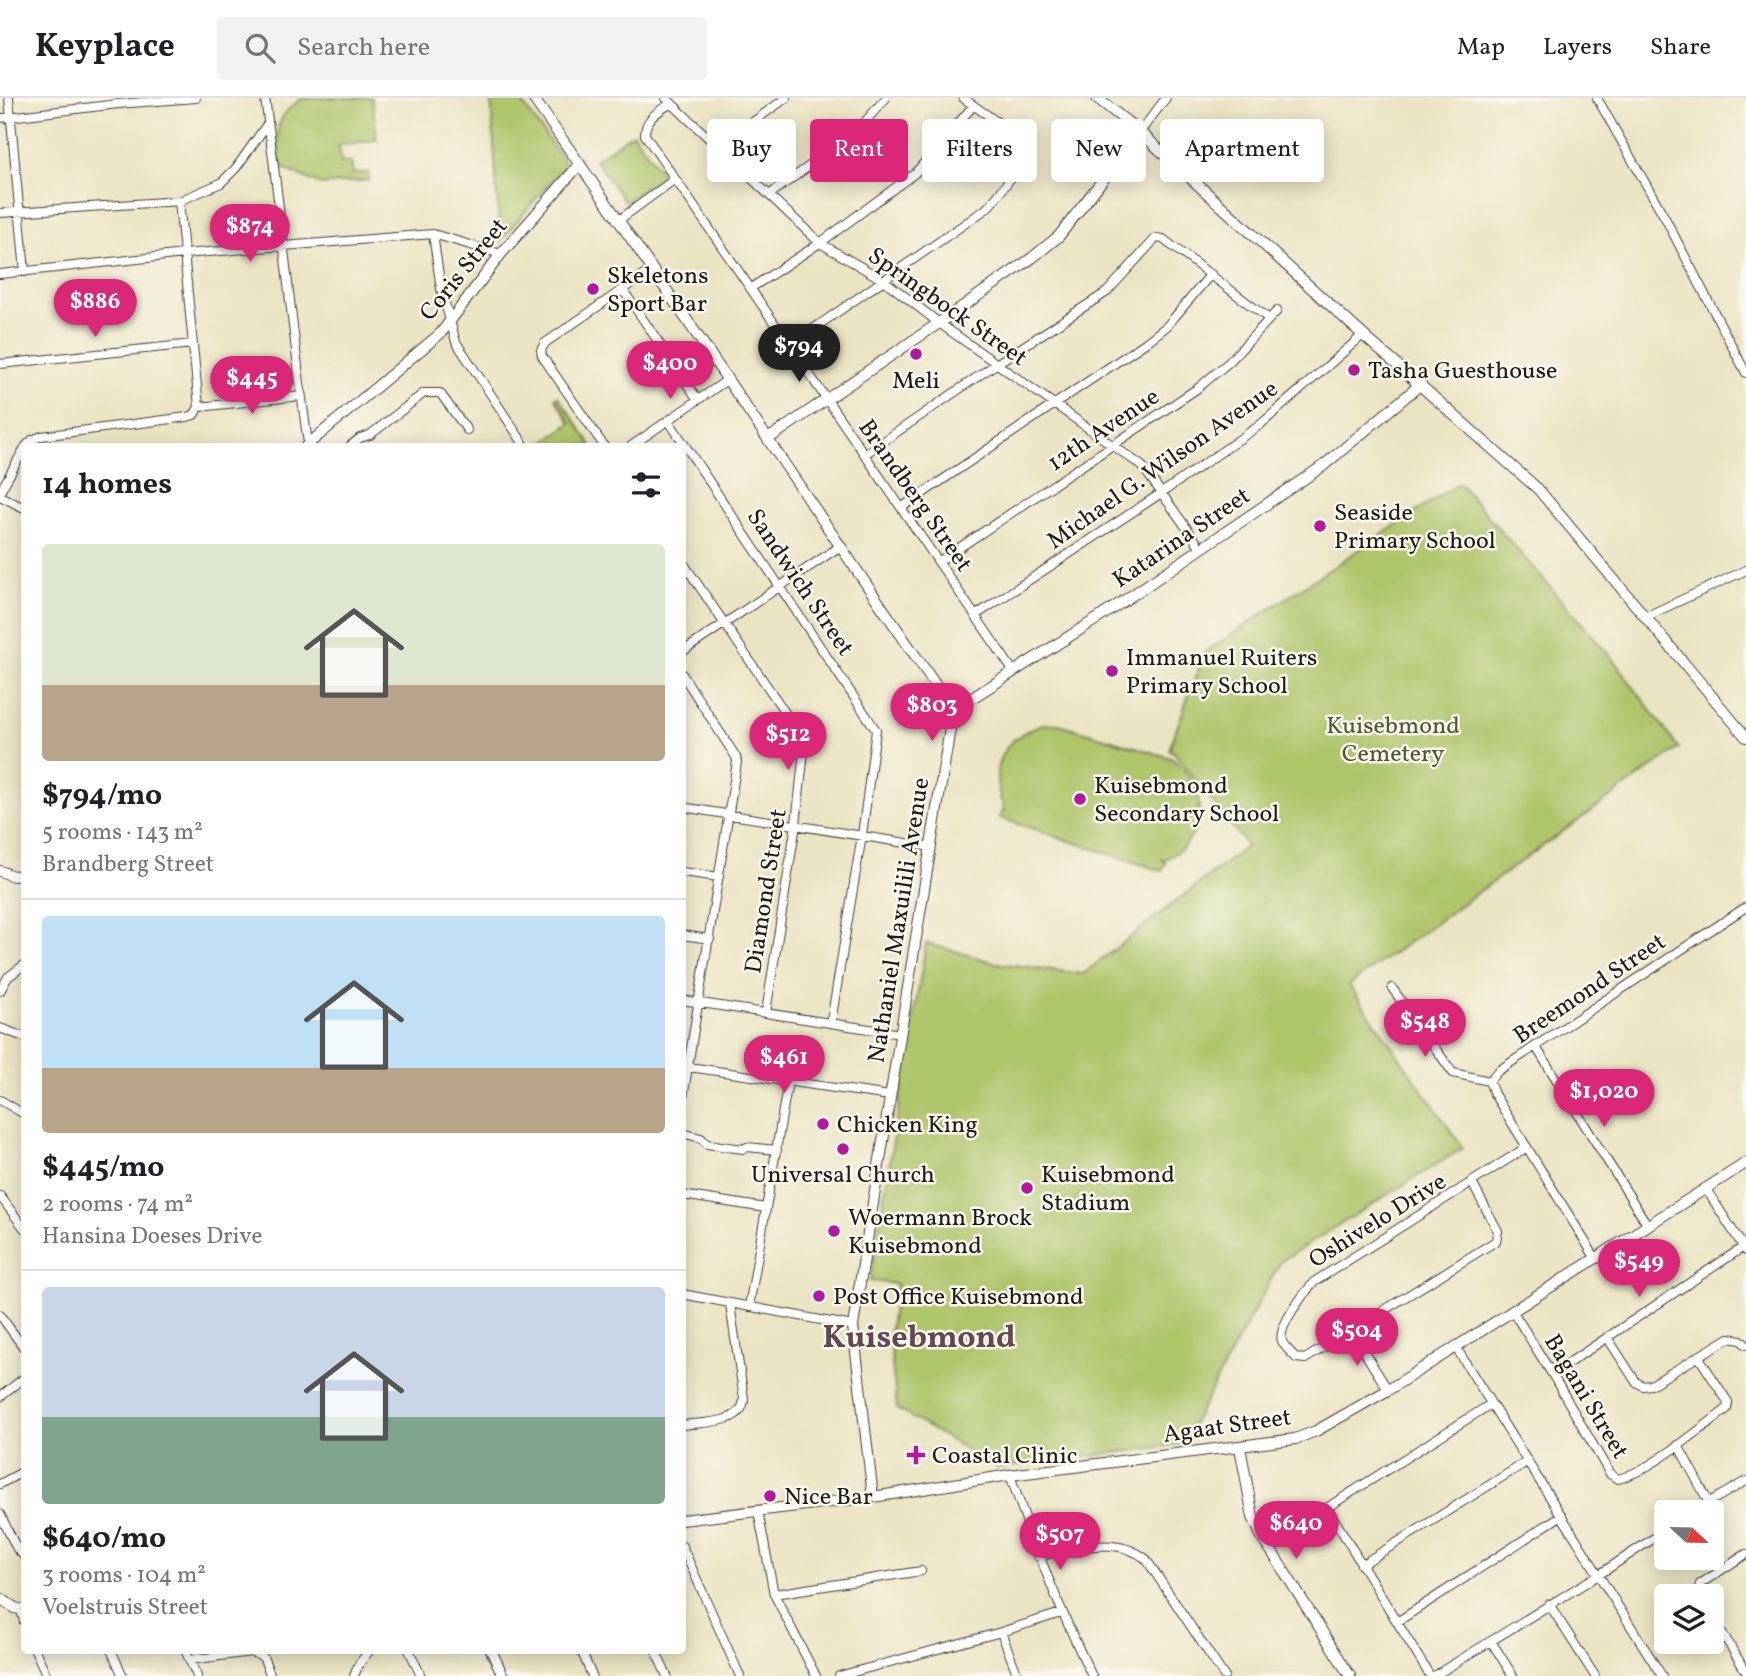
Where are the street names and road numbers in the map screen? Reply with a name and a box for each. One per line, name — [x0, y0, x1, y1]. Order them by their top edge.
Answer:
street label: Coris Street — [412, 211, 517, 329]
street label: Springbock Street — [860, 240, 1033, 375]
street label: Michael G. Wilson Avenue — [1041, 373, 1286, 558]
street label: 12th Avenue — [1041, 381, 1167, 481]
street label: Brandberg Street — [849, 413, 980, 579]
street label: Katarina Street — [1106, 480, 1258, 597]
street label: Sandwich Street — [737, 503, 861, 664]
street label: Nathaniel Maxuilili Avenue — [861, 775, 939, 1065]
street label: Diamond Street — [737, 807, 797, 976]
street label: Breemond Street — [1507, 926, 1673, 1053]
street label: Oshivelo Drive — [1303, 1166, 1453, 1278]
street label: Bagani Street — [1535, 1328, 1636, 1466]
street label: Agaat Street — [1161, 1401, 1293, 1453]

